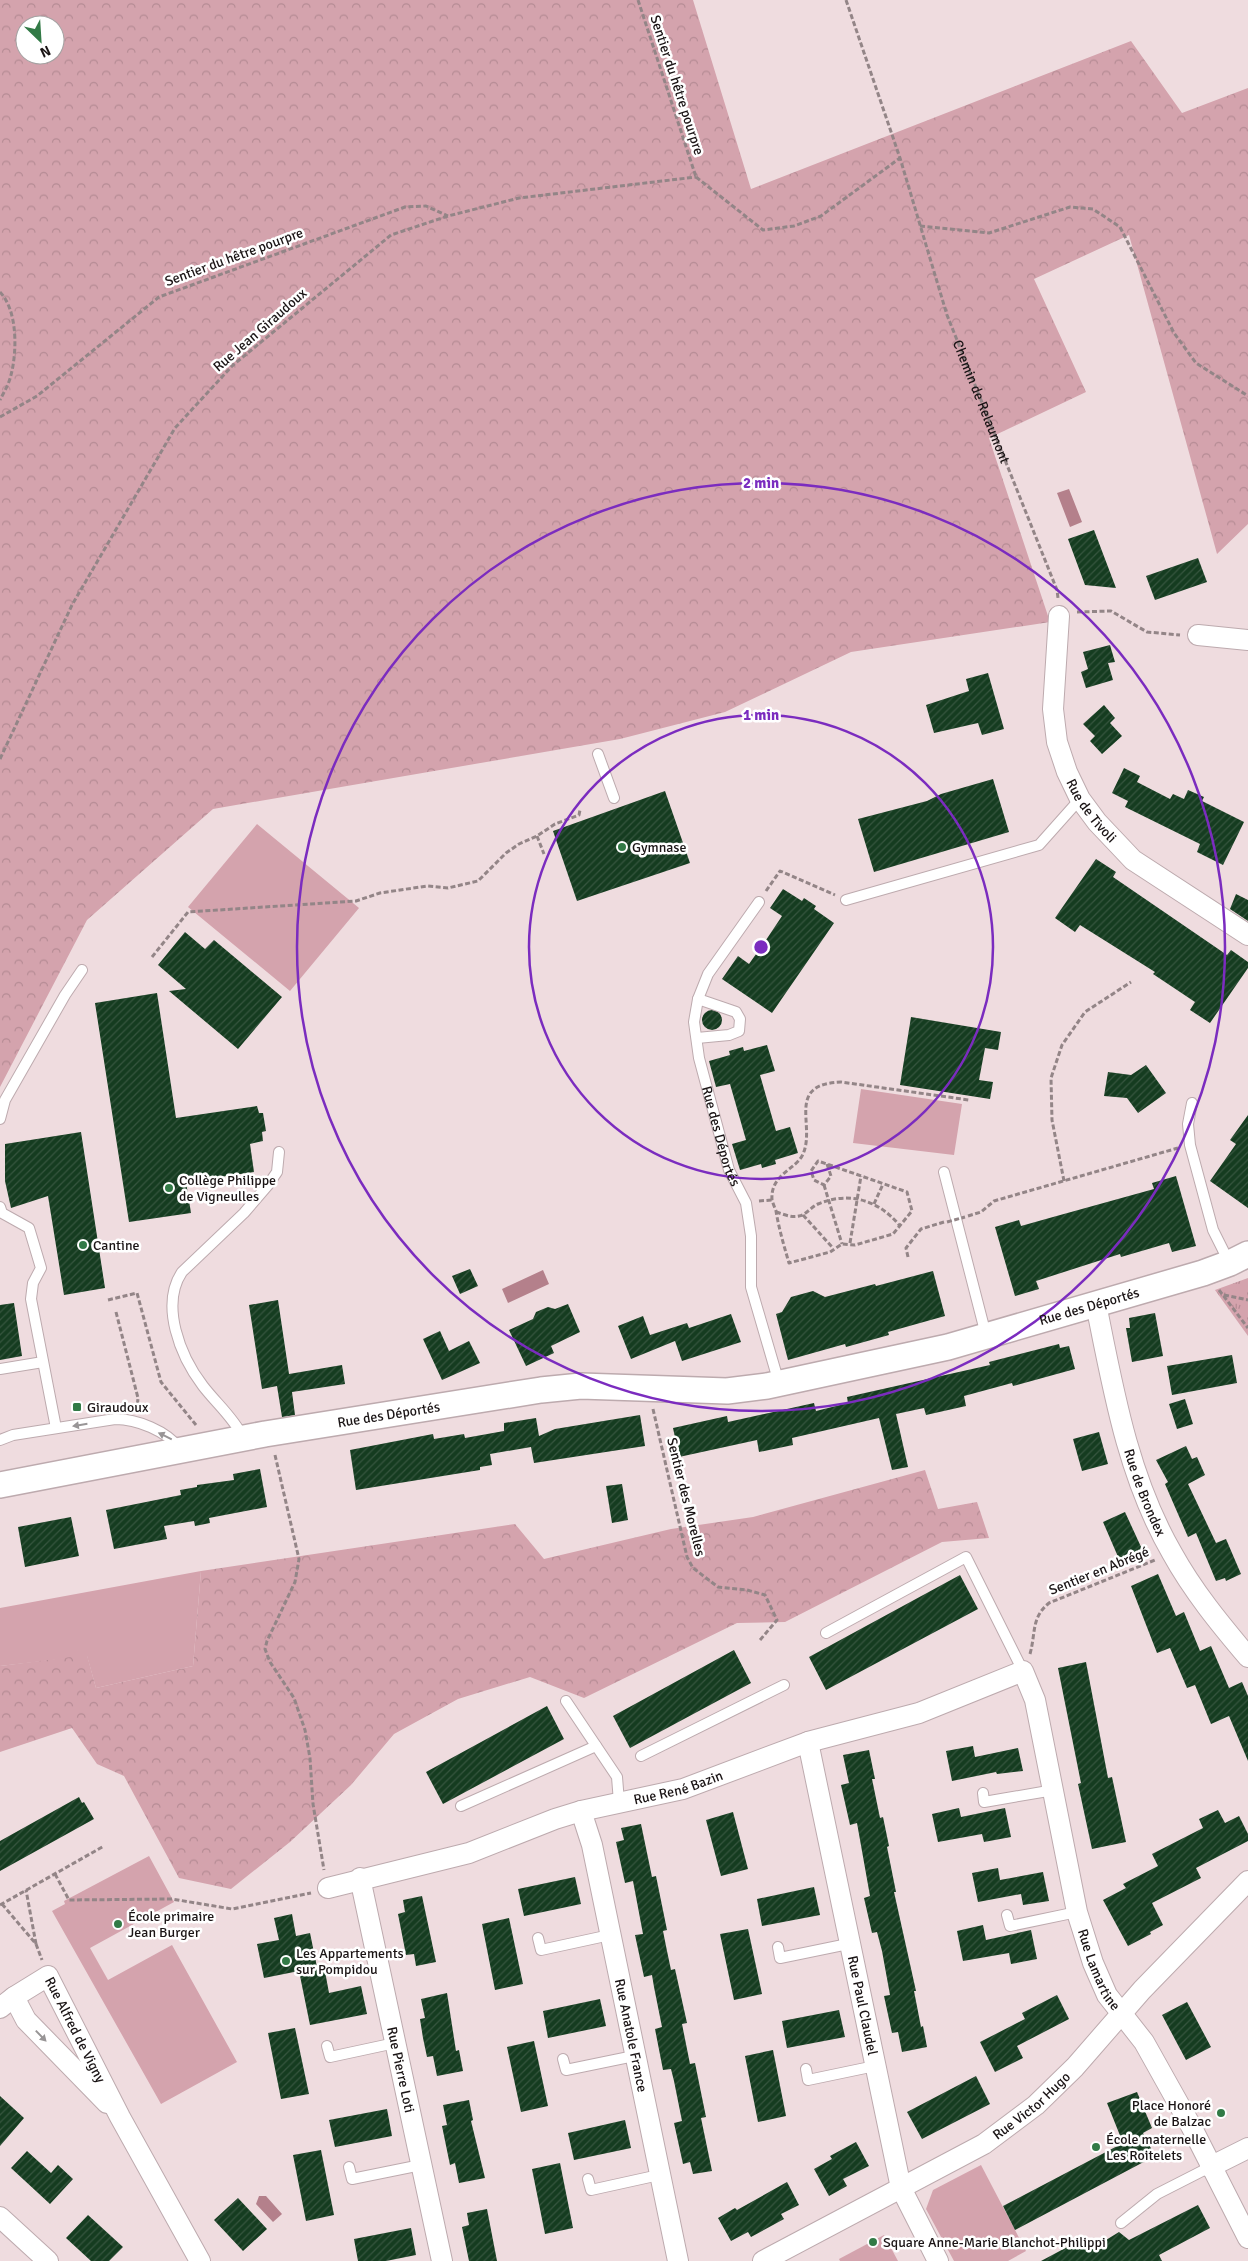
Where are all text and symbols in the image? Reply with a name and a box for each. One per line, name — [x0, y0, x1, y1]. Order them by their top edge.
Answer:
street label: Sentier du hêtre pourpre — [646, 13, 708, 157]
north arrow — [15, 15, 65, 65]
text: N — [37, 42, 53, 61]
street label: Sentier du hêtre pourpre — [163, 224, 305, 290]
street label: Rue Jean Giraudoux — [210, 284, 311, 375]
street label: Chemin de Relaumont — [949, 337, 1014, 466]
text: 2 min — [743, 474, 779, 492]
text: 1 min — [743, 706, 779, 724]
street label: Rue de Tivoli — [1063, 776, 1120, 846]
place label: Gymnase — [632, 839, 687, 856]
marker: Gymnase — [616, 841, 628, 853]
centre of rings — [752, 938, 770, 956]
street label: Rue des Déportés — [698, 1084, 744, 1189]
place label: Collège Philippe de Vigneulles — [179, 1172, 276, 1205]
marker: Collège Philippe de Vigneulles — [163, 1182, 175, 1194]
place label: Cantine — [93, 1237, 140, 1254]
marker: Cantine — [77, 1239, 89, 1251]
street label: Rue des Déportés — [1037, 1283, 1141, 1329]
street label: Rue des Déportés — [336, 1398, 441, 1431]
place label: Giraudoux — [87, 1399, 149, 1416]
marker: Giraudoux — [71, 1401, 83, 1413]
one-way arrow — [71, 1421, 87, 1429]
one-way arrow — [157, 1431, 172, 1440]
street label: Sentier des Morelles — [663, 1436, 709, 1558]
street label: Rue de Brondex — [1121, 1447, 1170, 1539]
street label: Sentier en Abrégé — [1046, 1543, 1152, 1599]
street label: Rue René Bazin — [632, 1766, 725, 1808]
place label: École primaire Jean Burger — [128, 1908, 214, 1941]
marker: École primaire Jean Burger — [112, 1918, 124, 1930]
street label: Rue Lamartine — [1074, 1927, 1124, 2014]
place label: Les Appartements sur Pompidou — [296, 1945, 404, 1978]
street label: Rue Paul Claudel — [844, 1954, 882, 2057]
marker: Les Appartements sur Pompidou — [280, 1955, 292, 1967]
street label: Rue Alfred de Vigny — [41, 1974, 110, 2086]
street label: Rue Anatole France — [611, 1977, 651, 2094]
street label: Rue Pierre Loti — [384, 2025, 419, 2114]
one-way arrow — [35, 2030, 47, 2042]
street label: Rue Victor Hugo — [989, 2068, 1074, 2143]
place label: Place Honoré de Balzac — [1132, 2097, 1211, 2130]
marker: Place Honoré de Balzac — [1215, 2107, 1227, 2119]
place label: École maternelle Les Roitelets — [1106, 2131, 1206, 2164]
marker: École maternelle Les Roitelets — [1090, 2141, 1102, 2153]
place label: Square Anne-Marie Blanchot-Philippi — [883, 2234, 1106, 2251]
marker: Square Anne-Marie Blanchot-Philippi — [867, 2236, 879, 2248]

